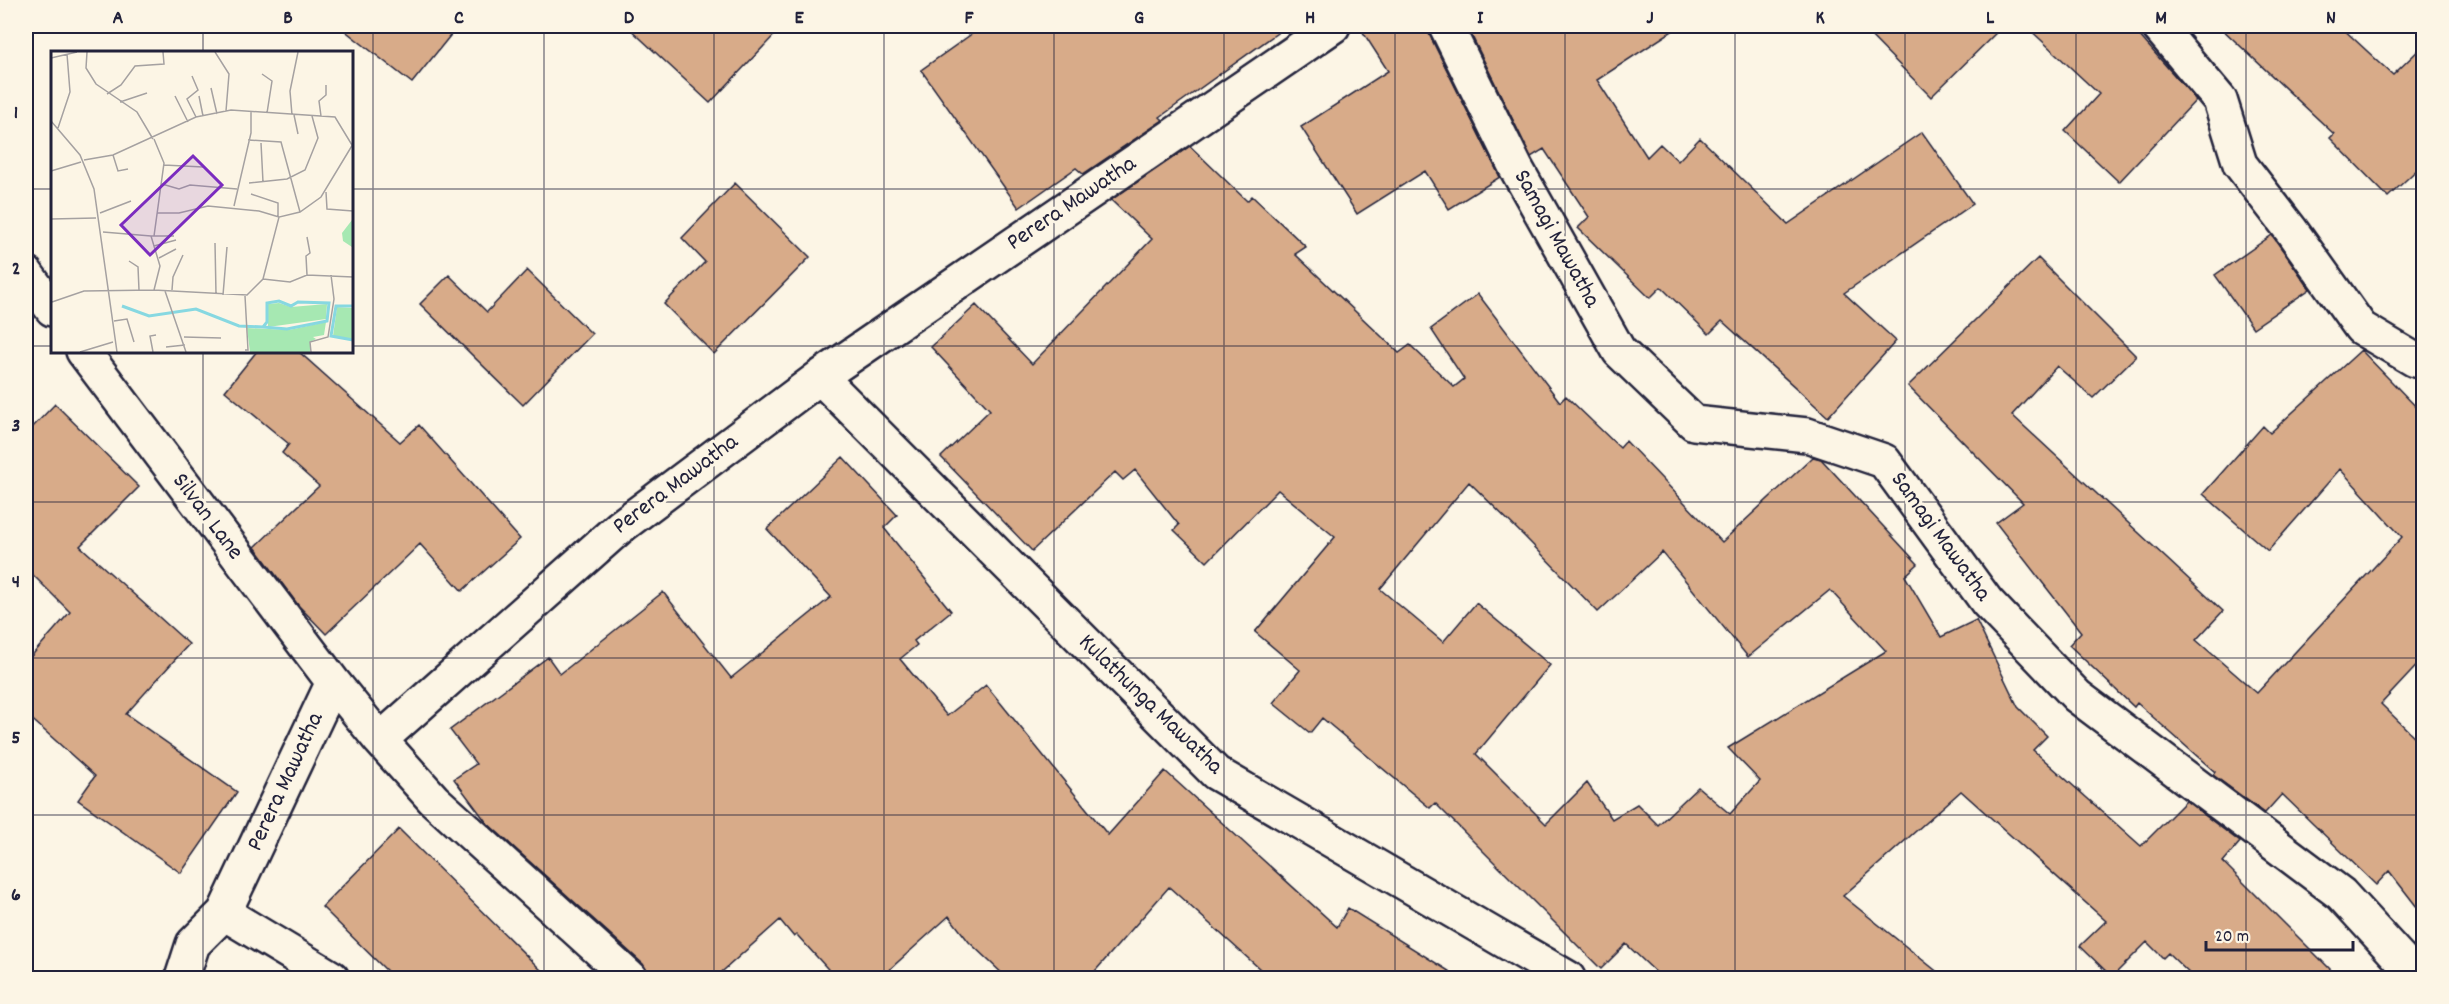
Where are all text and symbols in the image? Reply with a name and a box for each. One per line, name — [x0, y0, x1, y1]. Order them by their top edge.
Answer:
text: A — [113, 5, 124, 33]
text: B — [283, 5, 293, 33]
text: C — [454, 5, 464, 33]
text: D — [624, 5, 635, 33]
text: E — [794, 5, 804, 33]
text: F — [965, 5, 975, 33]
text: G — [1134, 5, 1144, 33]
text: H — [1305, 5, 1315, 33]
text: I — [1477, 5, 1484, 33]
text: J — [1646, 5, 1654, 33]
text: K — [1815, 5, 1825, 33]
text: L — [1986, 5, 1995, 33]
text: M — [2155, 5, 2167, 33]
text: N — [2326, 5, 2336, 33]
inset map — [51, 51, 352, 352]
text: 1 — [14, 100, 18, 128]
street label: Perera Mawatha — [1000, 148, 1144, 260]
street label: Samagi Mawatha — [1504, 164, 1608, 315]
text: 2 — [12, 256, 20, 284]
text: 3 — [12, 413, 20, 441]
street label: Perera Mawatha — [606, 426, 747, 544]
street label: Samagi Mawatha — [1881, 465, 1999, 610]
street label: Silvan Lane — [163, 466, 251, 568]
text: 4 — [12, 569, 20, 597]
street label: Kulathunga Mawatha — [1070, 627, 1231, 784]
street label: Perera Mawatha — [239, 706, 333, 857]
text: 5 — [11, 725, 21, 753]
text: 6 — [11, 882, 21, 910]
scale bar — [2206, 914, 2353, 952]
text: 20 m — [2215, 925, 2249, 950]

